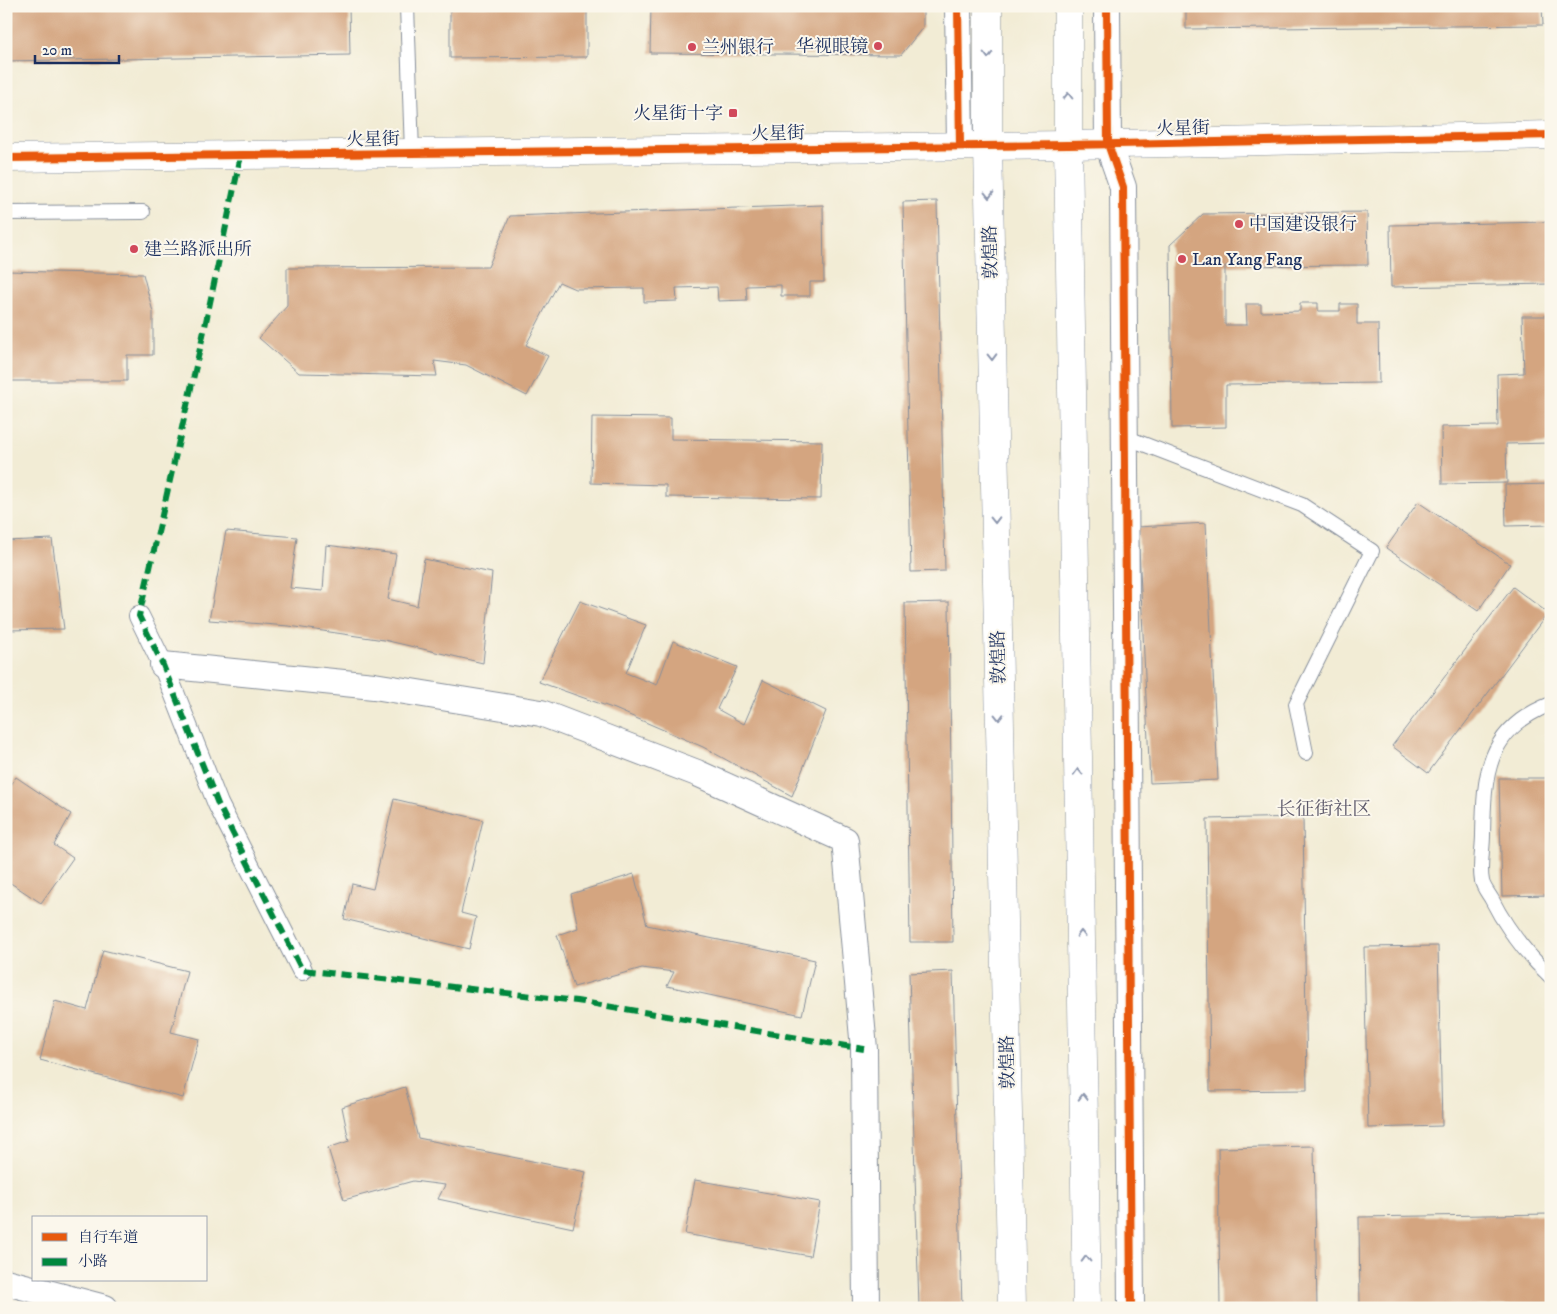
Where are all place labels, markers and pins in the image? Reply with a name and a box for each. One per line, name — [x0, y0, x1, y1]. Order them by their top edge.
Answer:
place label: 华视眼镜 — [796, 36, 868, 58]
place label: 兰州银行 — [702, 37, 774, 59]
marker: 华视眼镜 — [872, 40, 884, 52]
marker: 兰州银行 — [686, 41, 698, 53]
place label: 火星街十字 — [633, 103, 723, 125]
marker: 火星街十字 — [727, 107, 739, 119]
place label: 中国建设银行 — [1249, 214, 1357, 236]
marker: 中国建设银行 — [1233, 218, 1245, 230]
place label: 建兰路派出所 — [144, 239, 252, 261]
marker: 建兰路派出所 — [128, 243, 140, 255]
place label: Lan Yang Fang — [1192, 249, 1302, 271]
marker: Lan Yang Fang — [1176, 253, 1188, 265]

